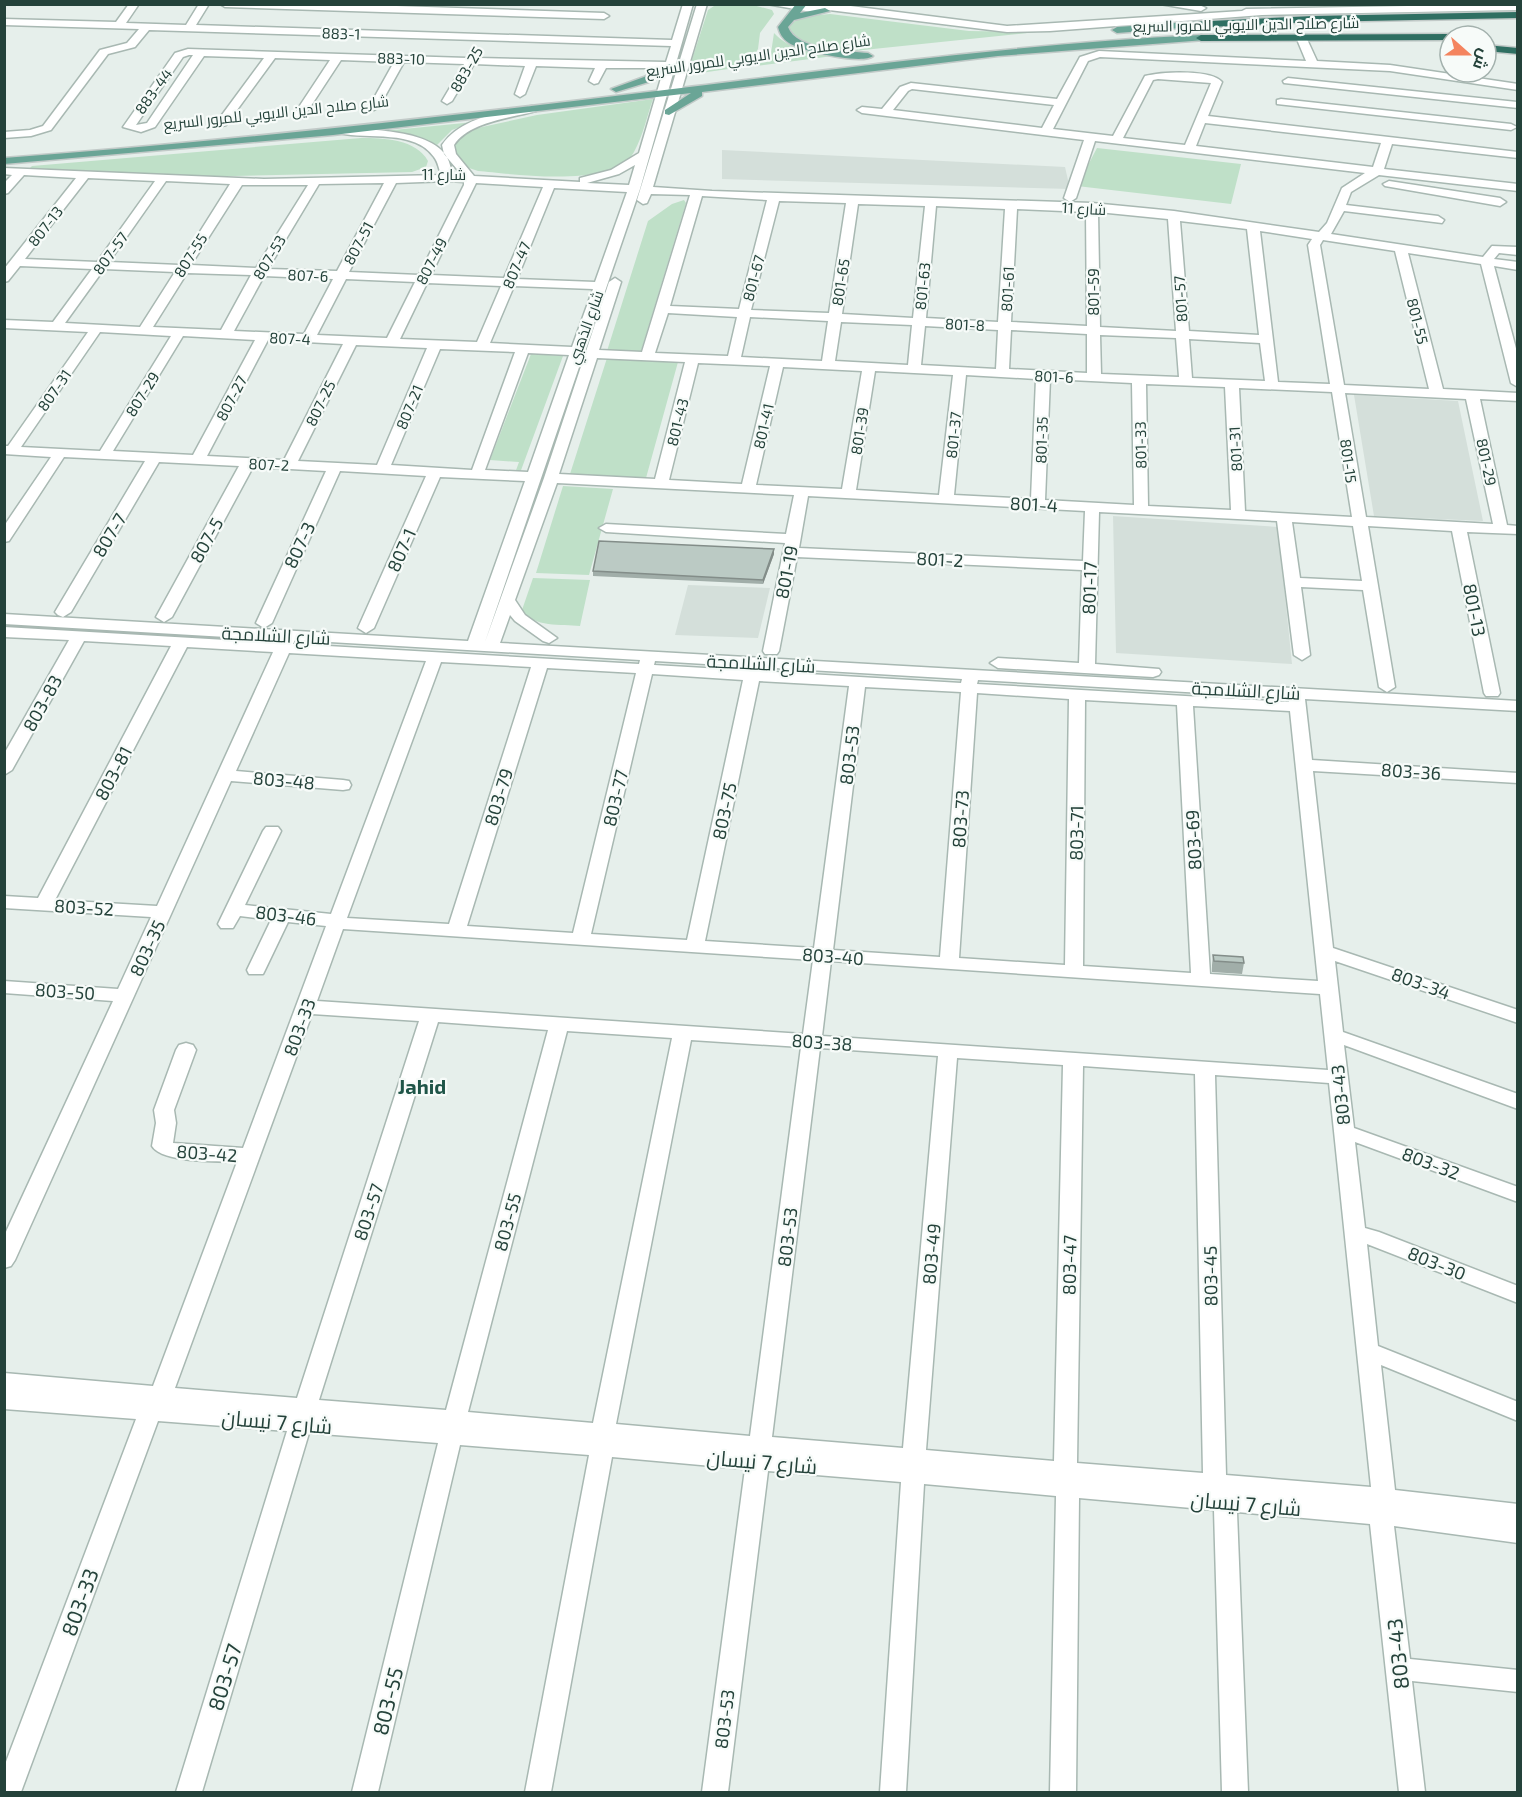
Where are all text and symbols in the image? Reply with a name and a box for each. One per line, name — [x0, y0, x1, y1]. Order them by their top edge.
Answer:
street label: شارع صلاح الدين الايوبي للمرور السريع — [1133, 13, 1360, 39]
street label: 883-1 — [321, 23, 361, 43]
north arrow — [1438, 24, 1498, 84]
street label: شارع صلاح الدين الايوبي للمرور السريع — [645, 30, 872, 84]
street label: 883-25 — [446, 43, 486, 95]
text: ش — [1469, 46, 1495, 73]
street label: 883-10 — [377, 48, 425, 68]
street label: 883-44 — [131, 65, 175, 117]
street label: شارع صلاح الدين الايوبي للمرور السريع — [162, 91, 390, 137]
street label: شارع 11 — [422, 165, 466, 186]
street label: شارع 11 — [1061, 198, 1107, 221]
street label: 807-13 — [24, 202, 66, 250]
street label: 807-51 — [339, 218, 377, 268]
street label: 807-57 — [89, 228, 132, 278]
street label: 807-55 — [170, 230, 210, 280]
street label: 807-53 — [249, 232, 289, 282]
street label: 807-49 — [412, 235, 450, 287]
street label: 807-47 — [498, 239, 534, 291]
street label: 801-67 — [738, 253, 768, 303]
street label: 801-65 — [827, 257, 853, 307]
street label: 801-63 — [911, 261, 933, 311]
street label: 807-6 — [287, 265, 329, 285]
street label: 801-61 — [997, 266, 1017, 312]
street label: 801-59 — [1084, 268, 1102, 316]
street label: 801-57 — [1169, 275, 1191, 323]
street label: شارع الذهبي — [563, 288, 610, 368]
street label: 801-55 — [1404, 296, 1432, 346]
street label: 801-8 — [945, 314, 985, 334]
street label: 807-4 — [269, 328, 311, 348]
street label: 807-31 — [33, 366, 75, 414]
street label: 801-6 — [1034, 366, 1074, 386]
street label: 807-29 — [121, 368, 163, 420]
street label: 807-27 — [212, 372, 250, 424]
street label: 807-25 — [301, 377, 339, 429]
street label: 807-21 — [392, 382, 426, 432]
street label: 801-43 — [662, 396, 692, 448]
street label: 801-41 — [749, 402, 777, 450]
street label: 801-39 — [846, 406, 872, 456]
street label: 801-37 — [942, 410, 964, 459]
street label: 801-35 — [1031, 416, 1051, 464]
street label: 801-33 — [1131, 421, 1149, 469]
street label: 801-31 — [1225, 426, 1245, 472]
street label: 801-29 — [1473, 437, 1501, 487]
street label: 801-15 — [1337, 438, 1361, 484]
street label: 807-2 — [248, 454, 290, 474]
street label: 801-4 — [1009, 492, 1059, 516]
street label: 807-7 — [87, 509, 131, 561]
street label: 807-5 — [185, 514, 227, 566]
street label: 807-3 — [279, 518, 319, 572]
street label: 807-1 — [382, 525, 420, 575]
street label: 801-19 — [770, 543, 802, 601]
street label: 801-2 — [916, 547, 964, 571]
street label: 801-17 — [1077, 561, 1101, 615]
street label: 801-13 — [1459, 582, 1491, 638]
street label: شارع الشلامجة — [221, 621, 331, 651]
street label: شارع الشلامجة — [706, 649, 816, 679]
street label: 803-83 — [18, 671, 66, 735]
street label: شارع الشلامجة — [1191, 676, 1301, 706]
street label: 803-53 — [834, 724, 864, 786]
street label: 803-81 — [90, 742, 136, 804]
street label: 803-36 — [1380, 758, 1442, 784]
street label: 803-48 — [252, 766, 316, 794]
street label: 803-79 — [479, 766, 517, 828]
street label: 803-77 — [598, 767, 632, 829]
street label: 803-75 — [707, 780, 741, 842]
street label: 803-73 — [947, 789, 973, 849]
street label: 803-71 — [1065, 805, 1087, 861]
street label: 803-69 — [1180, 809, 1206, 871]
street label: 803-52 — [53, 894, 115, 920]
street label: 803-46 — [254, 900, 318, 930]
street label: 803-35 — [124, 916, 170, 980]
street label: 803-40 — [801, 943, 865, 969]
street label: 803-34 — [1389, 962, 1453, 1004]
street label: 803-50 — [34, 978, 96, 1004]
street label: 803-33 — [278, 995, 320, 1059]
street label: 803-38 — [791, 1029, 853, 1055]
street label: 803-43 — [1326, 1064, 1354, 1126]
district label: Jahid — [398, 1074, 446, 1098]
street label: 803-42 — [176, 1140, 238, 1166]
street label: 803-32 — [1399, 1142, 1463, 1184]
street label: 803-57 — [348, 1181, 388, 1243]
street label: 803-55 — [489, 1191, 525, 1253]
street label: 803-53 — [772, 1206, 802, 1268]
street label: 803-49 — [917, 1223, 945, 1285]
street label: 803-47 — [1057, 1235, 1081, 1295]
street label: 803-30 — [1405, 1241, 1469, 1285]
street label: 803-45 — [1198, 1246, 1222, 1306]
street label: شارع 7 نيسان — [220, 1404, 333, 1441]
street label: شارع 7 نيسان — [705, 1444, 818, 1481]
street label: شارع 7 نيسان — [1189, 1486, 1302, 1523]
street label: 803-33 — [55, 1565, 103, 1639]
street label: 803-43 — [1381, 1617, 1413, 1691]
street label: 803-57 — [202, 1640, 246, 1713]
street label: 803-55 — [367, 1664, 407, 1738]
street label: 803-53 — [709, 1688, 739, 1750]

